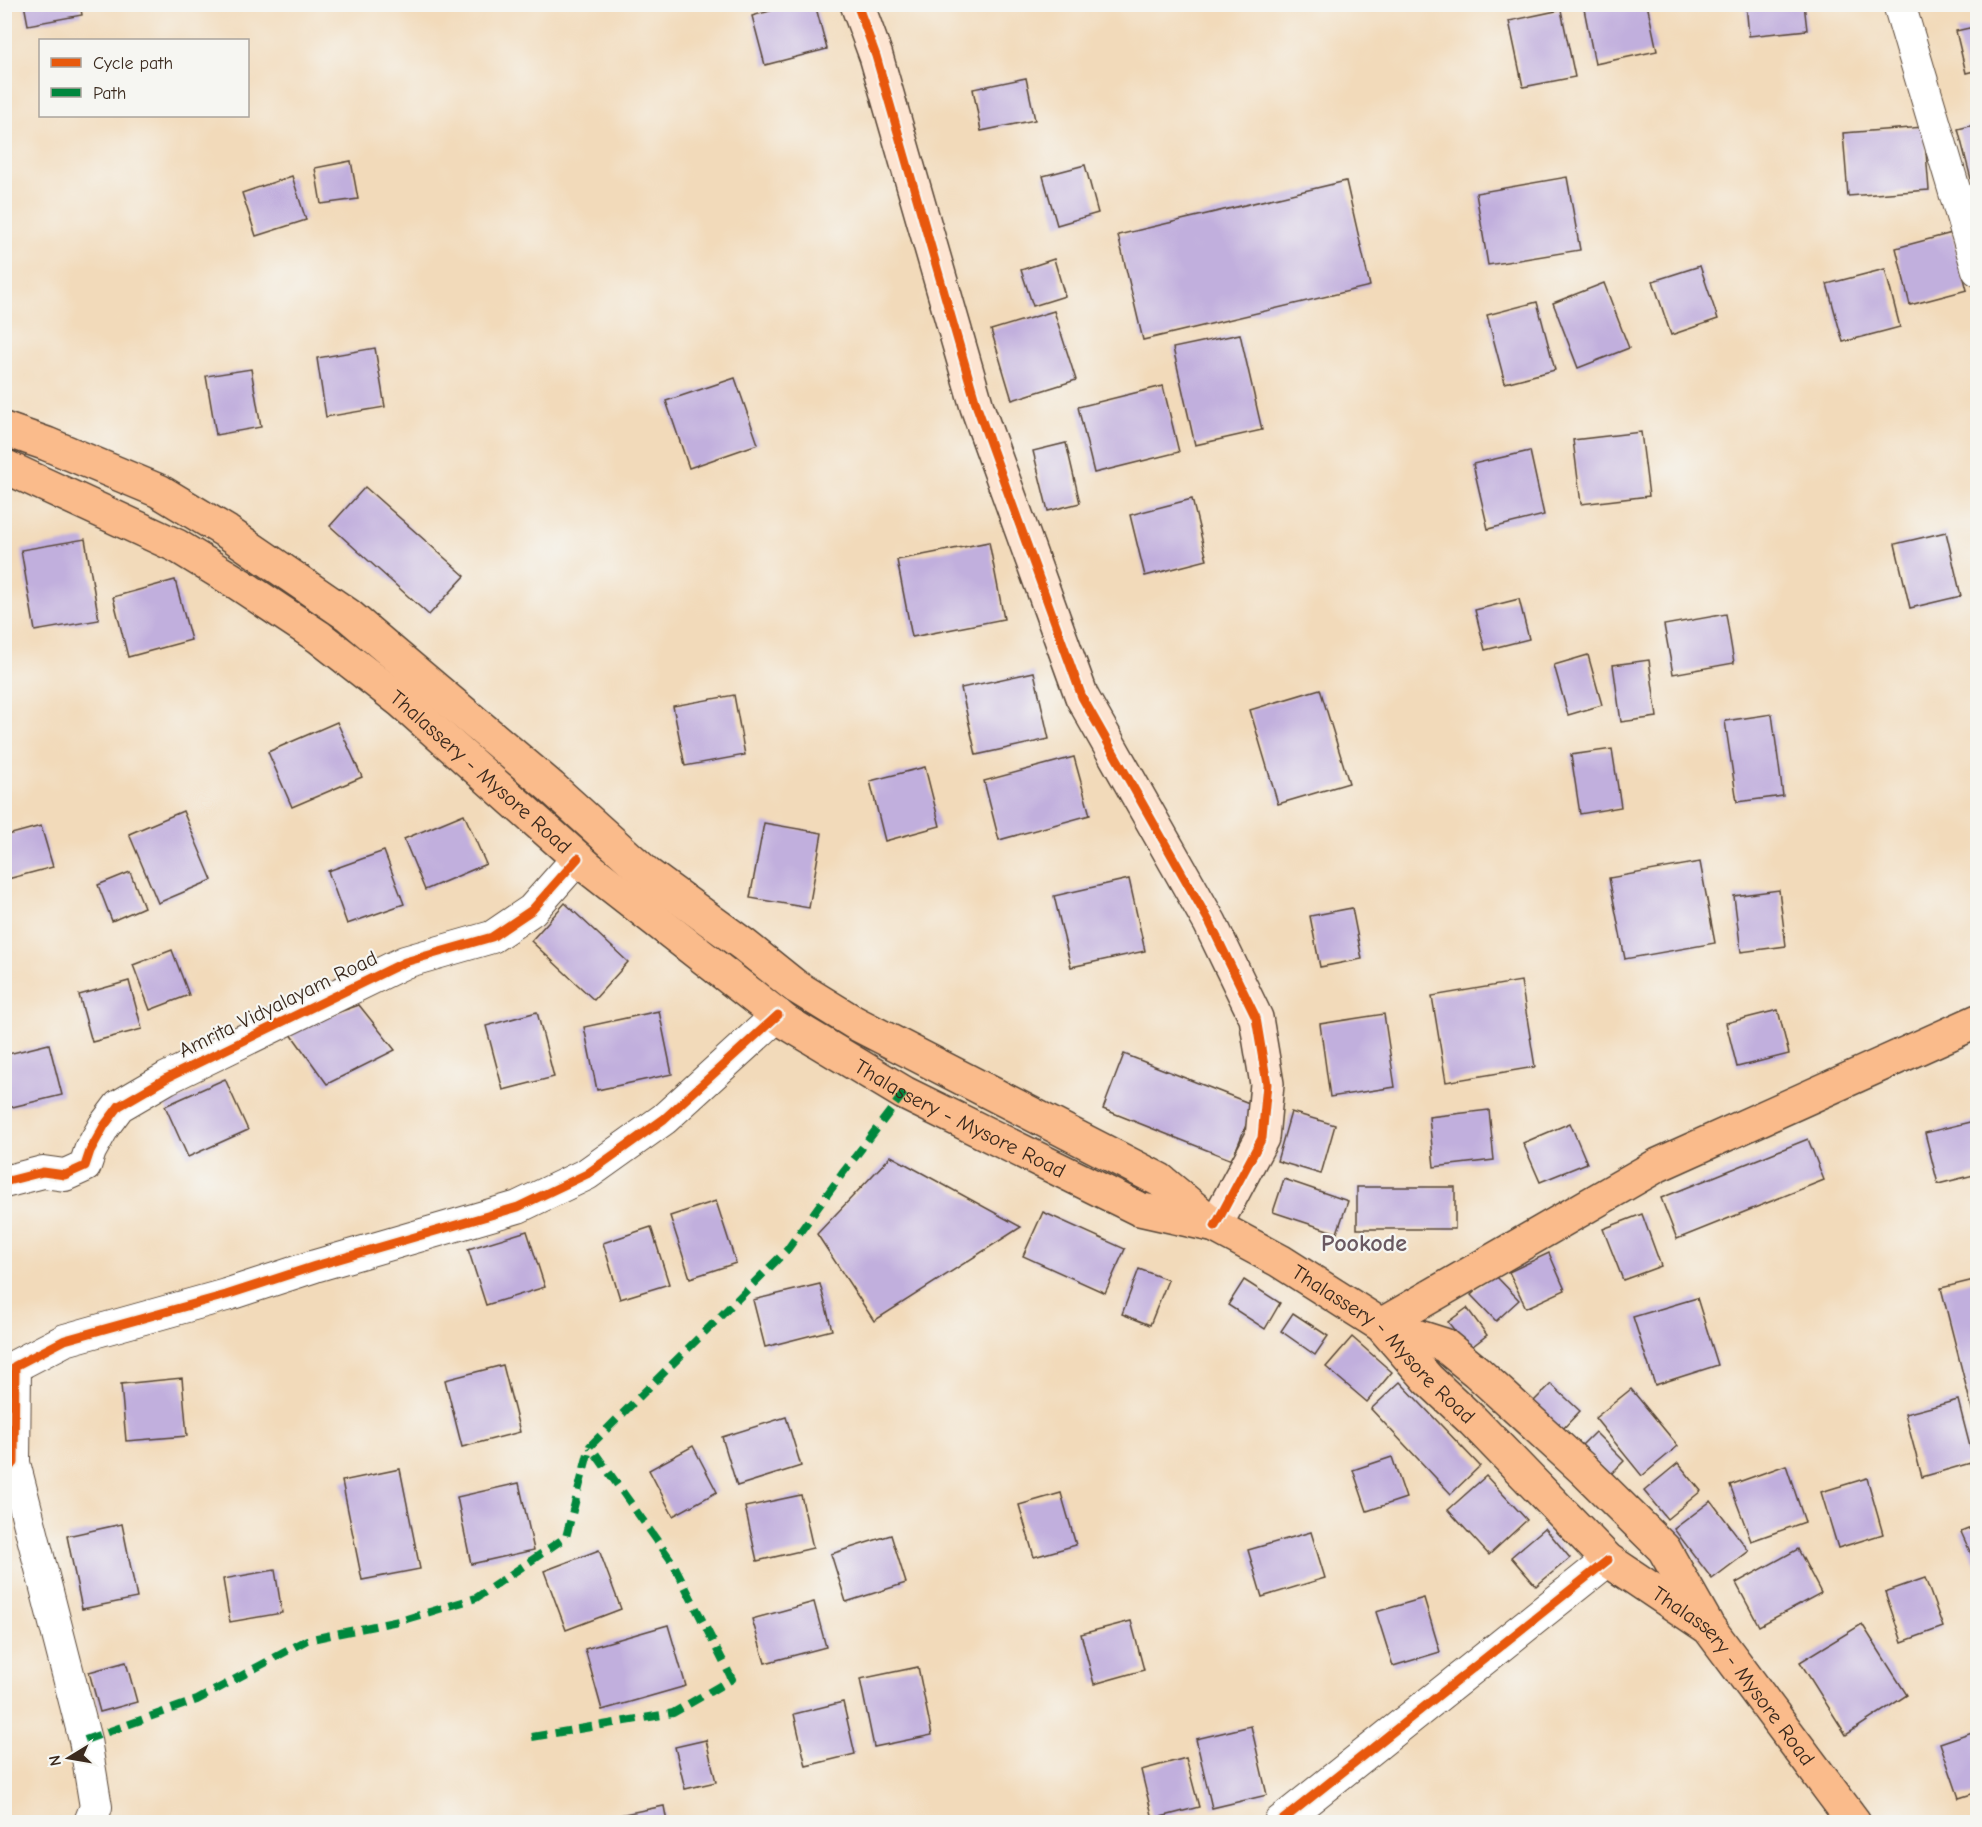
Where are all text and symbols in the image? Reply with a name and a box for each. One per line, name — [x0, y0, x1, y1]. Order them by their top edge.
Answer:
legend — [39, 39, 249, 117]
text: Cycle path — [93, 53, 173, 74]
text: Path — [93, 83, 126, 104]
street label: Thalassery - Mysore Road — [385, 685, 576, 859]
street label: Amrita Vidyalayam Road — [175, 945, 381, 1063]
street label: Thalassery - Mysore Road — [850, 1054, 1070, 1183]
district label: Pookode — [1321, 1229, 1407, 1257]
street label: Thalassery - Mysore Road — [1288, 1260, 1480, 1429]
street label: Thalassery - Mysore Road — [1648, 1581, 1820, 1770]
north arrow — [39, 1728, 99, 1788]
text: N — [45, 1754, 65, 1768]

